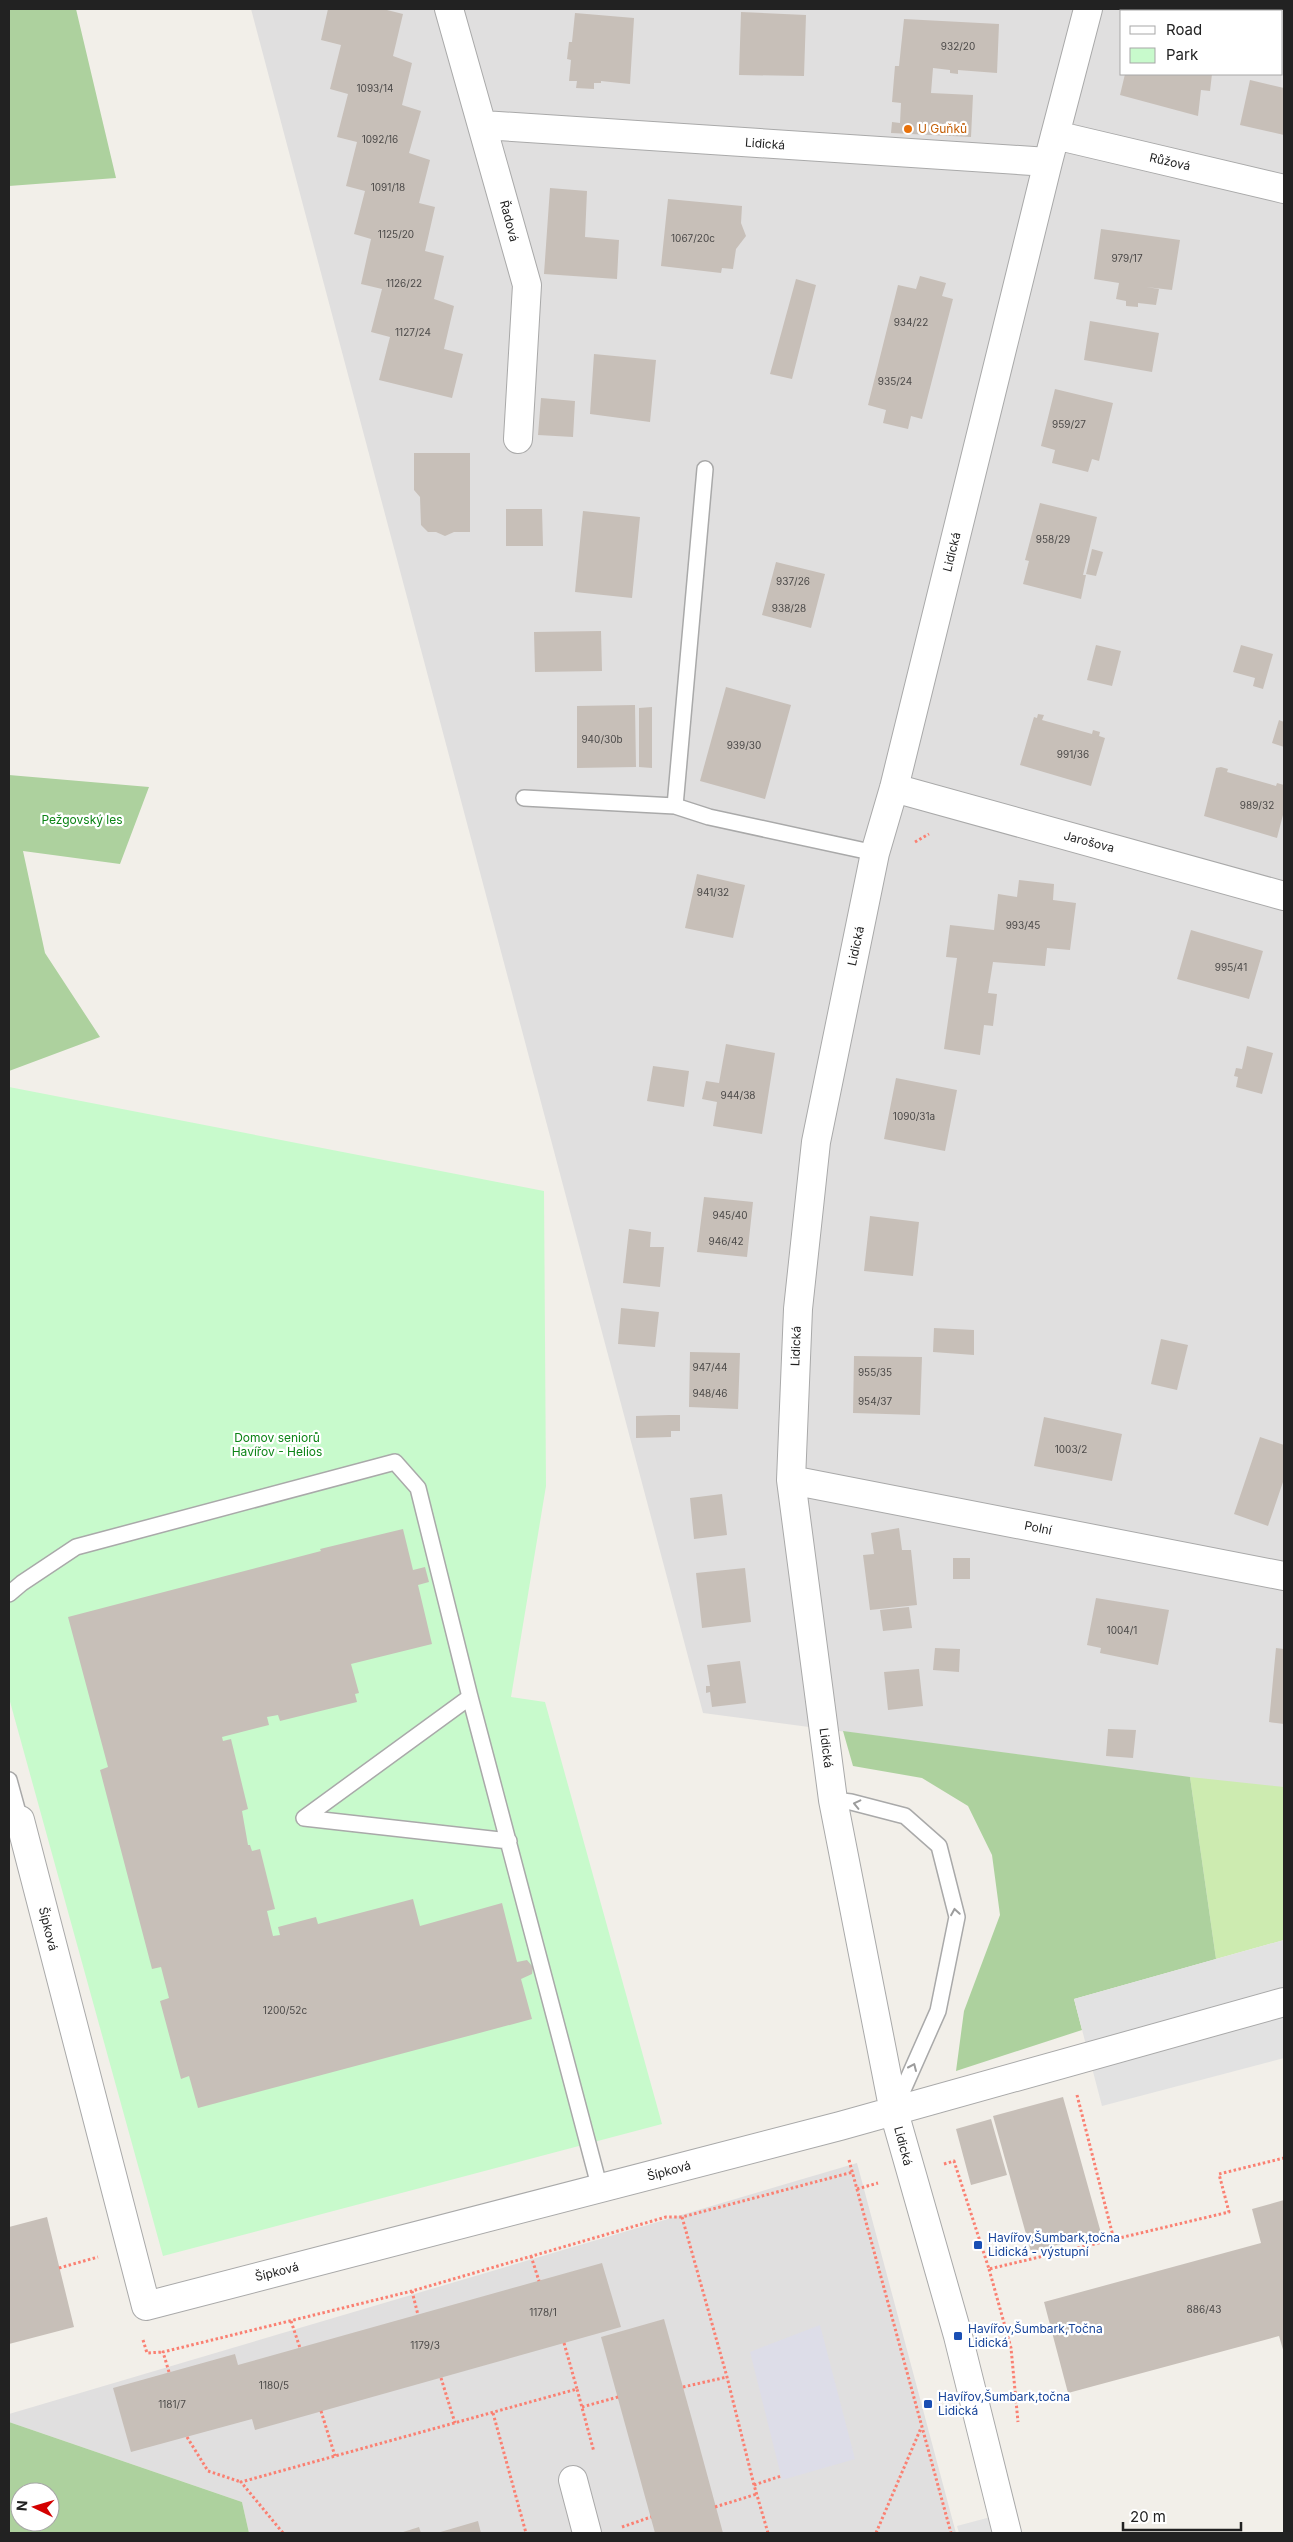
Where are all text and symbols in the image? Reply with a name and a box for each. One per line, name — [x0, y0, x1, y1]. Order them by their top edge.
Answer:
legend — [1120, 10, 1283, 75]
text: Road — [1166, 20, 1202, 39]
house number: 932/20 — [941, 40, 975, 52]
text: Park — [1166, 45, 1199, 64]
house number: 1093/14 — [357, 82, 393, 94]
place label: U Guňků — [918, 121, 967, 136]
marker: U Guňků — [902, 123, 914, 135]
house number: 1092/16 — [362, 133, 398, 145]
street label: Lidická — [744, 135, 786, 152]
street label: Růžová — [1148, 150, 1192, 174]
house number: 1091/18 — [371, 181, 405, 193]
street label: Řadová — [497, 199, 522, 243]
house number: 1125/20 — [378, 228, 414, 240]
house number: 1067/20c — [671, 232, 715, 244]
house number: 979/17 — [1111, 252, 1143, 264]
house number: 1126/22 — [386, 277, 422, 289]
house number: 934/22 — [894, 316, 928, 328]
house number: 1127/24 — [395, 326, 431, 338]
house number: 935/24 — [878, 375, 912, 387]
house number: 959/27 — [1052, 418, 1086, 430]
street label: Lidická — [939, 531, 964, 573]
house number: 958/29 — [1036, 533, 1070, 545]
house number: 937/26 — [776, 575, 810, 587]
house number: 938/28 — [772, 602, 806, 614]
house number: 940/30b — [581, 733, 623, 745]
house number: 939/30 — [727, 739, 761, 751]
house number: 991/36 — [1057, 748, 1089, 760]
house number: 989/32 — [1240, 799, 1274, 811]
park label: Pežgovský les — [41, 812, 123, 827]
street label: Jarošova — [1062, 828, 1116, 855]
house number: 941/32 — [697, 886, 729, 898]
house number: 993/45 — [1006, 919, 1040, 931]
street label: Lidická — [844, 925, 867, 967]
house number: 995/41 — [1215, 961, 1247, 973]
house number: 944/38 — [720, 1089, 756, 1101]
house number: 1090/31a — [893, 1110, 935, 1122]
house number: 945/40 — [712, 1209, 748, 1221]
house number: 946/42 — [708, 1235, 744, 1247]
street label: Lidická — [787, 1326, 804, 1366]
house number: 947/44 — [693, 1361, 727, 1373]
house number: 955/35 — [858, 1366, 892, 1378]
house number: 948/46 — [692, 1387, 728, 1399]
house number: 954/37 — [858, 1395, 892, 1407]
park label: Domov seniorů Havířov - Helios — [232, 1430, 322, 1459]
house number: 1003/2 — [1055, 1443, 1087, 1455]
street label: Polní — [1023, 1518, 1053, 1538]
house number: 1004/1 — [1107, 1624, 1137, 1636]
street label: Lidická — [817, 1727, 836, 1769]
one-way arrow — [852, 1799, 861, 1810]
street label: Šípková — [36, 1905, 61, 1952]
one-way arrow — [950, 1907, 960, 1916]
house number: 1200/52c — [263, 2004, 307, 2016]
one-way arrow — [907, 2063, 918, 2072]
street label: Lidická — [891, 2125, 916, 2167]
street label: Šípková — [645, 2157, 692, 2184]
place label: Havířov,Šumbark,točna Lidická - výstupní — [988, 2230, 1120, 2259]
marker: Havířov,Šumbark,točna Lidická - výstupní — [972, 2239, 984, 2251]
street label: Šípková — [253, 2259, 300, 2284]
house number: 886/43 — [1187, 2303, 1221, 2315]
house number: 1178/1 — [529, 2306, 557, 2318]
place label: Havířov,Šumbark,Točna Lidická — [968, 2321, 1103, 2350]
marker: Havířov,Šumbark,Točna Lidická — [952, 2330, 964, 2342]
house number: 1179/3 — [410, 2339, 440, 2351]
house number: 1180/5 — [259, 2379, 289, 2391]
place label: Havířov,Šumbark,točna Lidická — [938, 2389, 1070, 2418]
house number: 1181/7 — [158, 2398, 186, 2410]
marker: Havířov,Šumbark,točna Lidická — [922, 2398, 934, 2410]
north arrow — [10, 2482, 60, 2532]
text: N — [13, 2500, 30, 2512]
scale bar — [1123, 2500, 1240, 2532]
text: 20 m — [1130, 2507, 1166, 2526]

